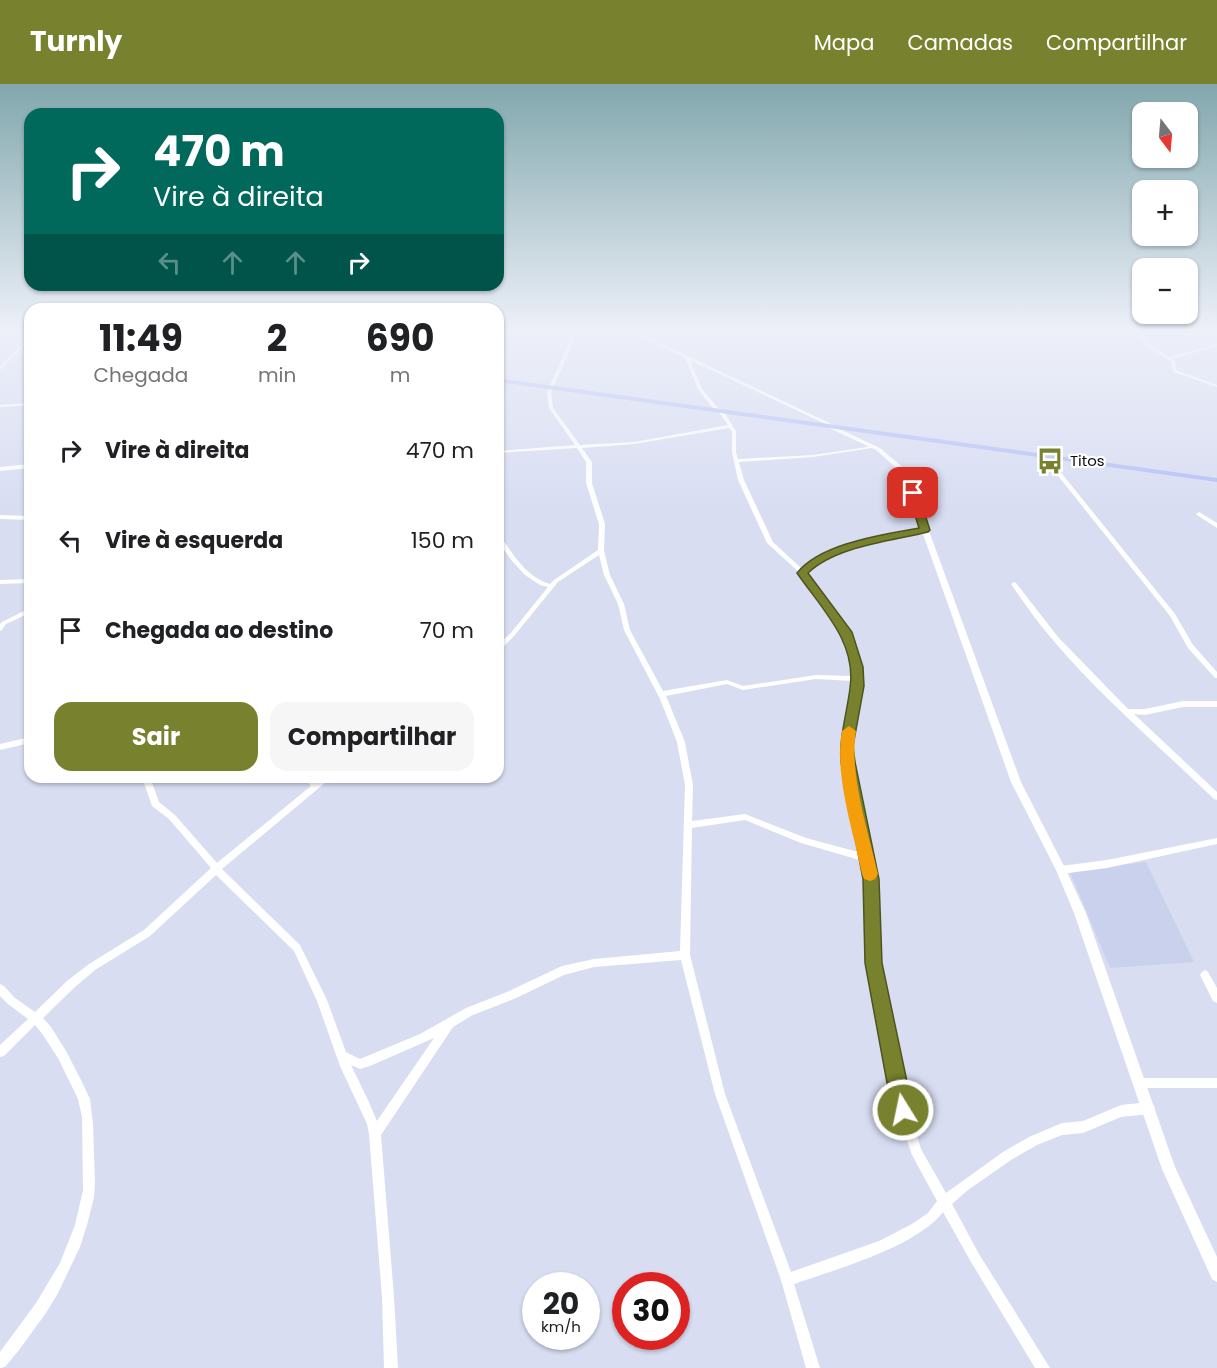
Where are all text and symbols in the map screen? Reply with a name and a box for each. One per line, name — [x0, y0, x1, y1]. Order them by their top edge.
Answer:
text: Turnly — [30, 22, 122, 61]
text: Mapa — [814, 28, 874, 57]
text: Camadas — [907, 28, 1013, 57]
text: Compartilhar — [1046, 28, 1187, 57]
north arrow — [1132, 102, 1198, 168]
map controls — [1132, 102, 1198, 324]
text: 470 m — [153, 122, 285, 181]
icon: right — [54, 132, 132, 210]
text: Vire à direita — [153, 178, 324, 215]
button: + — [1132, 180, 1198, 246]
icon: left — [153, 246, 186, 279]
icon: ahead — [216, 246, 249, 279]
icon: ahead — [279, 246, 312, 279]
icon: right — [342, 246, 375, 279]
button: − — [1132, 258, 1198, 324]
text: 11:49 — [99, 313, 183, 364]
text: 2 — [267, 313, 287, 364]
text: 690 — [366, 313, 434, 364]
text: Chegada — [94, 361, 188, 389]
text: min — [258, 361, 296, 389]
text: m — [390, 361, 410, 389]
icon: right — [54, 434, 87, 467]
text: Vire à direita — [105, 435, 250, 466]
text: 470 m — [406, 435, 474, 466]
bus stop icon: Titos — [1035, 446, 1065, 476]
place label: Titos — [1070, 450, 1105, 471]
pin — [887, 467, 938, 518]
icon: arrive — [896, 476, 929, 509]
icon: left — [54, 524, 87, 557]
text: Vire à esquerda — [105, 525, 283, 556]
text: 150 m — [411, 525, 474, 556]
icon: arrive — [54, 614, 87, 647]
text: Chegada ao destino — [105, 615, 333, 646]
text: 70 m — [420, 615, 474, 646]
button: Sair — [54, 702, 258, 771]
button: Compartilhar — [270, 702, 474, 771]
position arrow — [871, 1078, 935, 1142]
speed limit sign: 30 — [612, 1272, 690, 1350]
text: 20 — [543, 1282, 579, 1325]
text: km/h — [541, 1316, 581, 1337]

